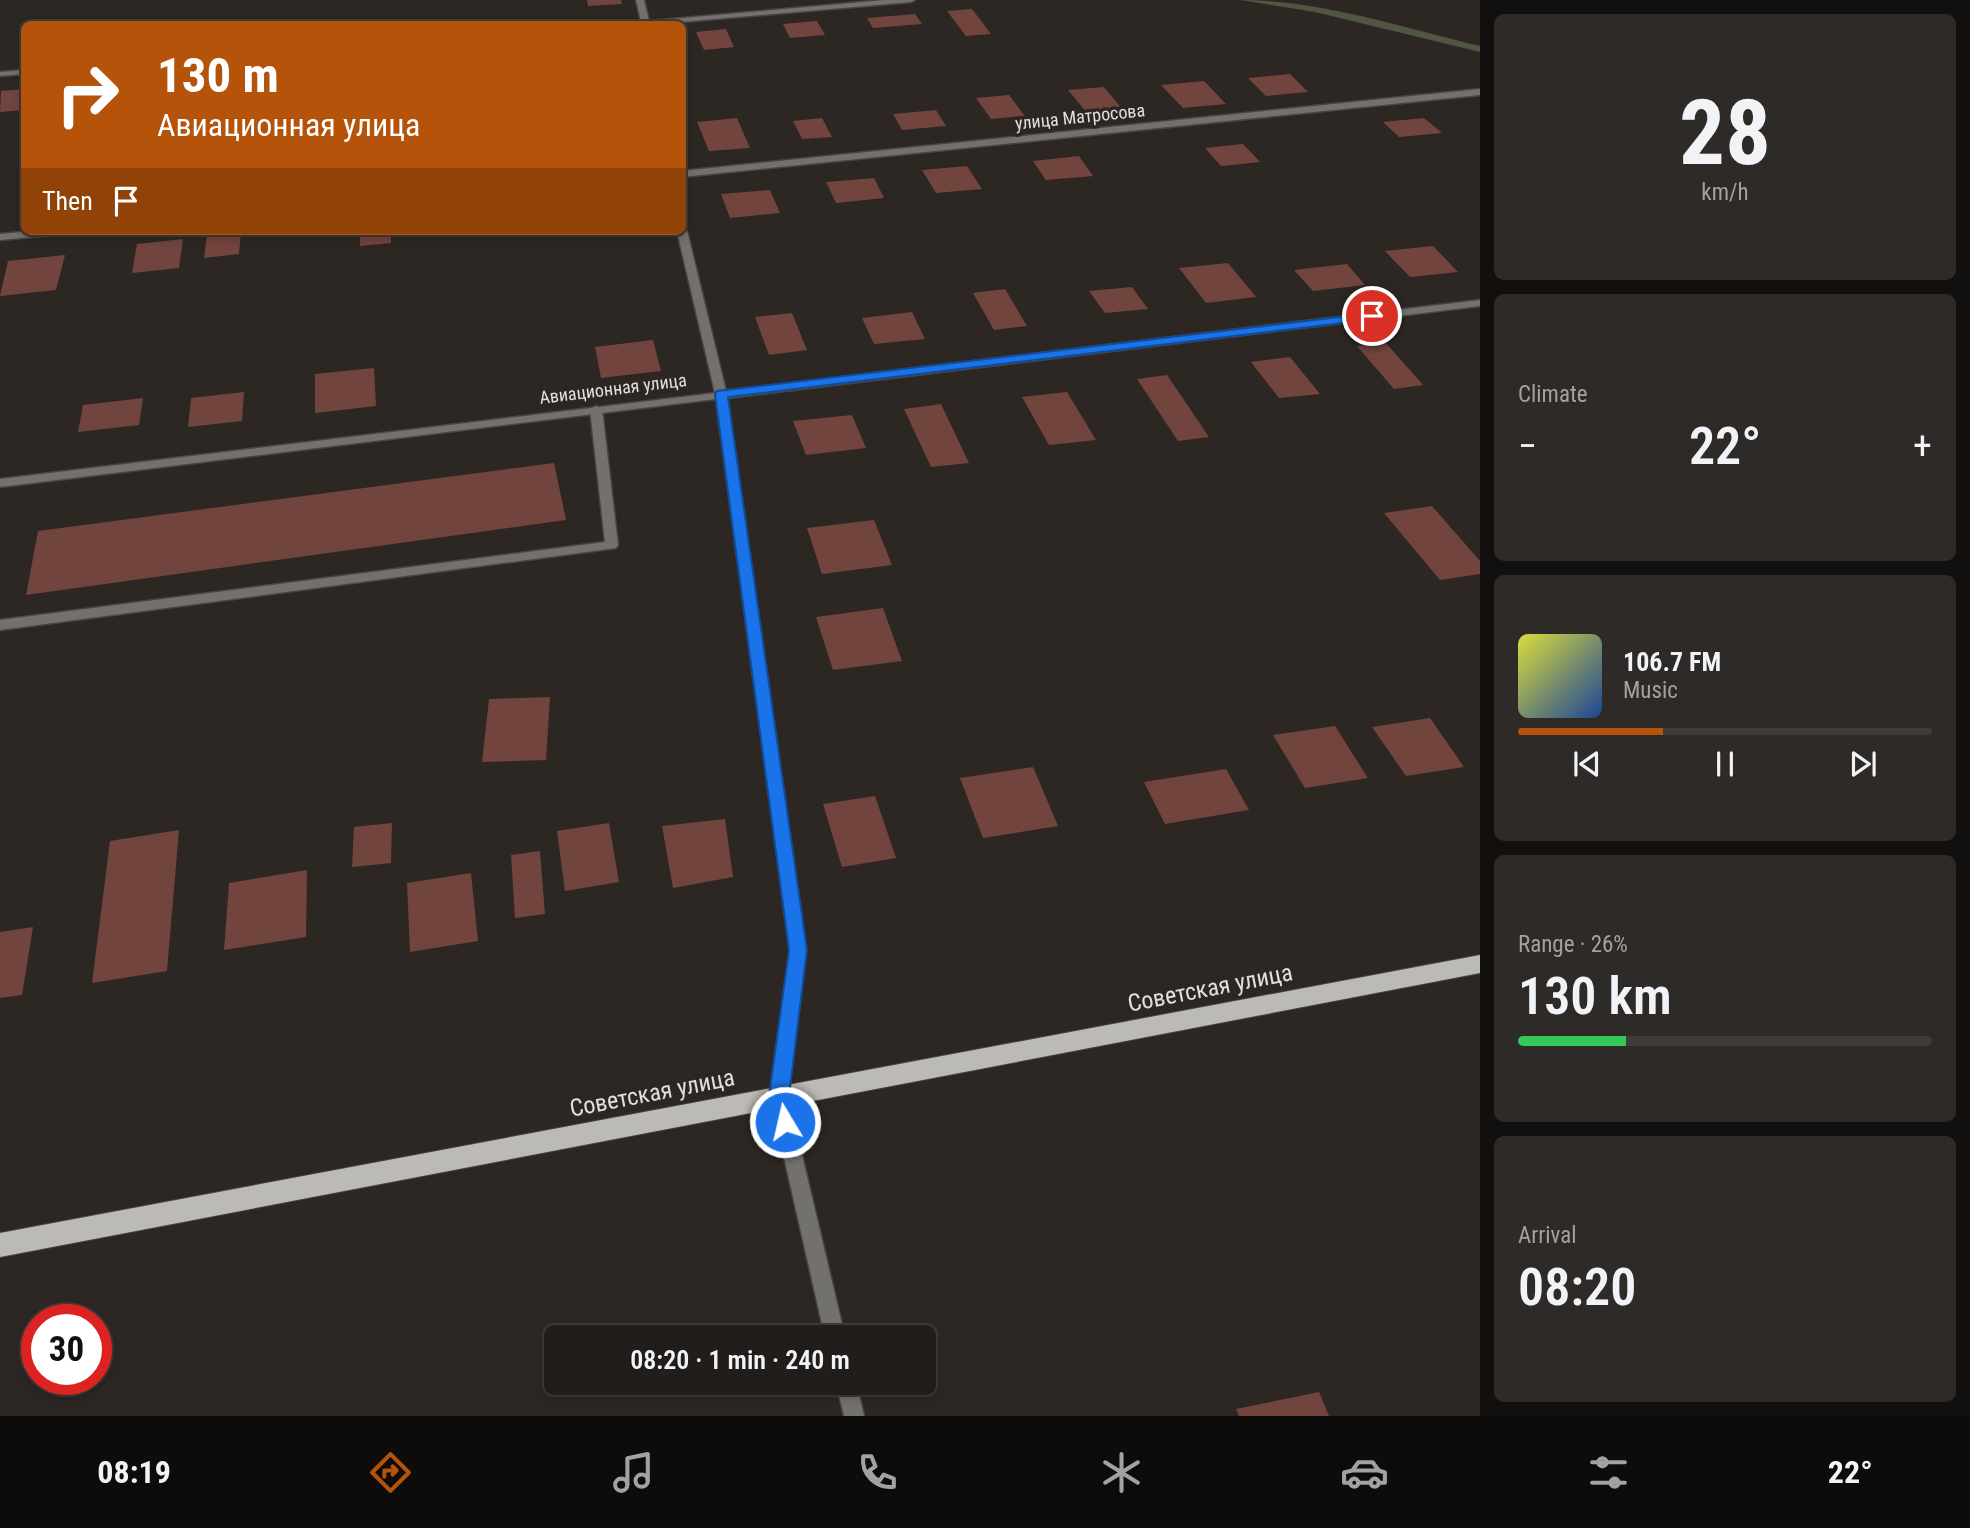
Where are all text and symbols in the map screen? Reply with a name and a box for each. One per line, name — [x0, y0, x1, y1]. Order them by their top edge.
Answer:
text: 130 m — [157, 47, 279, 104]
icon: right — [42, 49, 133, 140]
text: 28 — [1679, 80, 1771, 186]
street label: улица Матросова — [1014, 99, 1146, 134]
text: Авиационная улица — [157, 106, 420, 144]
text: km/h — [1701, 179, 1749, 206]
icon: arrive — [107, 182, 145, 220]
text: Then — [42, 186, 93, 216]
pin — [1342, 286, 1402, 346]
icon: arrive — [1353, 297, 1391, 335]
street label: Авиационная улица — [538, 369, 688, 408]
text: Climate — [1518, 381, 1588, 408]
text: 22° — [1689, 416, 1761, 477]
text: − — [1518, 424, 1537, 468]
text: + — [1913, 424, 1932, 468]
text: 106.7 FM — [1623, 647, 1721, 677]
text: Music — [1623, 677, 1678, 704]
icon: previous — [1568, 745, 1606, 783]
icon: pause — [1706, 745, 1744, 783]
icon: next — [1844, 745, 1882, 783]
text: Range · 26% — [1518, 931, 1628, 958]
street label: Советская улица — [1125, 958, 1295, 1018]
text: 130 km — [1518, 966, 1672, 1027]
street label: Советская улица — [567, 1063, 737, 1123]
position arrow — [748, 1085, 822, 1159]
text: Arrival — [1518, 1222, 1577, 1249]
text: 08:20 — [1518, 1257, 1636, 1318]
speed limit sign: 30 — [21, 1304, 112, 1395]
text: 08:20 · 1 min · 240 m — [630, 1345, 850, 1375]
icon: directions — [366, 1448, 415, 1497]
icon: music — [609, 1448, 658, 1497]
icon: phone — [853, 1448, 902, 1497]
icon: climate — [1097, 1448, 1146, 1497]
icon: car — [1340, 1448, 1389, 1497]
icon: filters — [1584, 1448, 1633, 1497]
text: 08:19 — [97, 1453, 171, 1491]
text: 22° — [1828, 1453, 1873, 1491]

